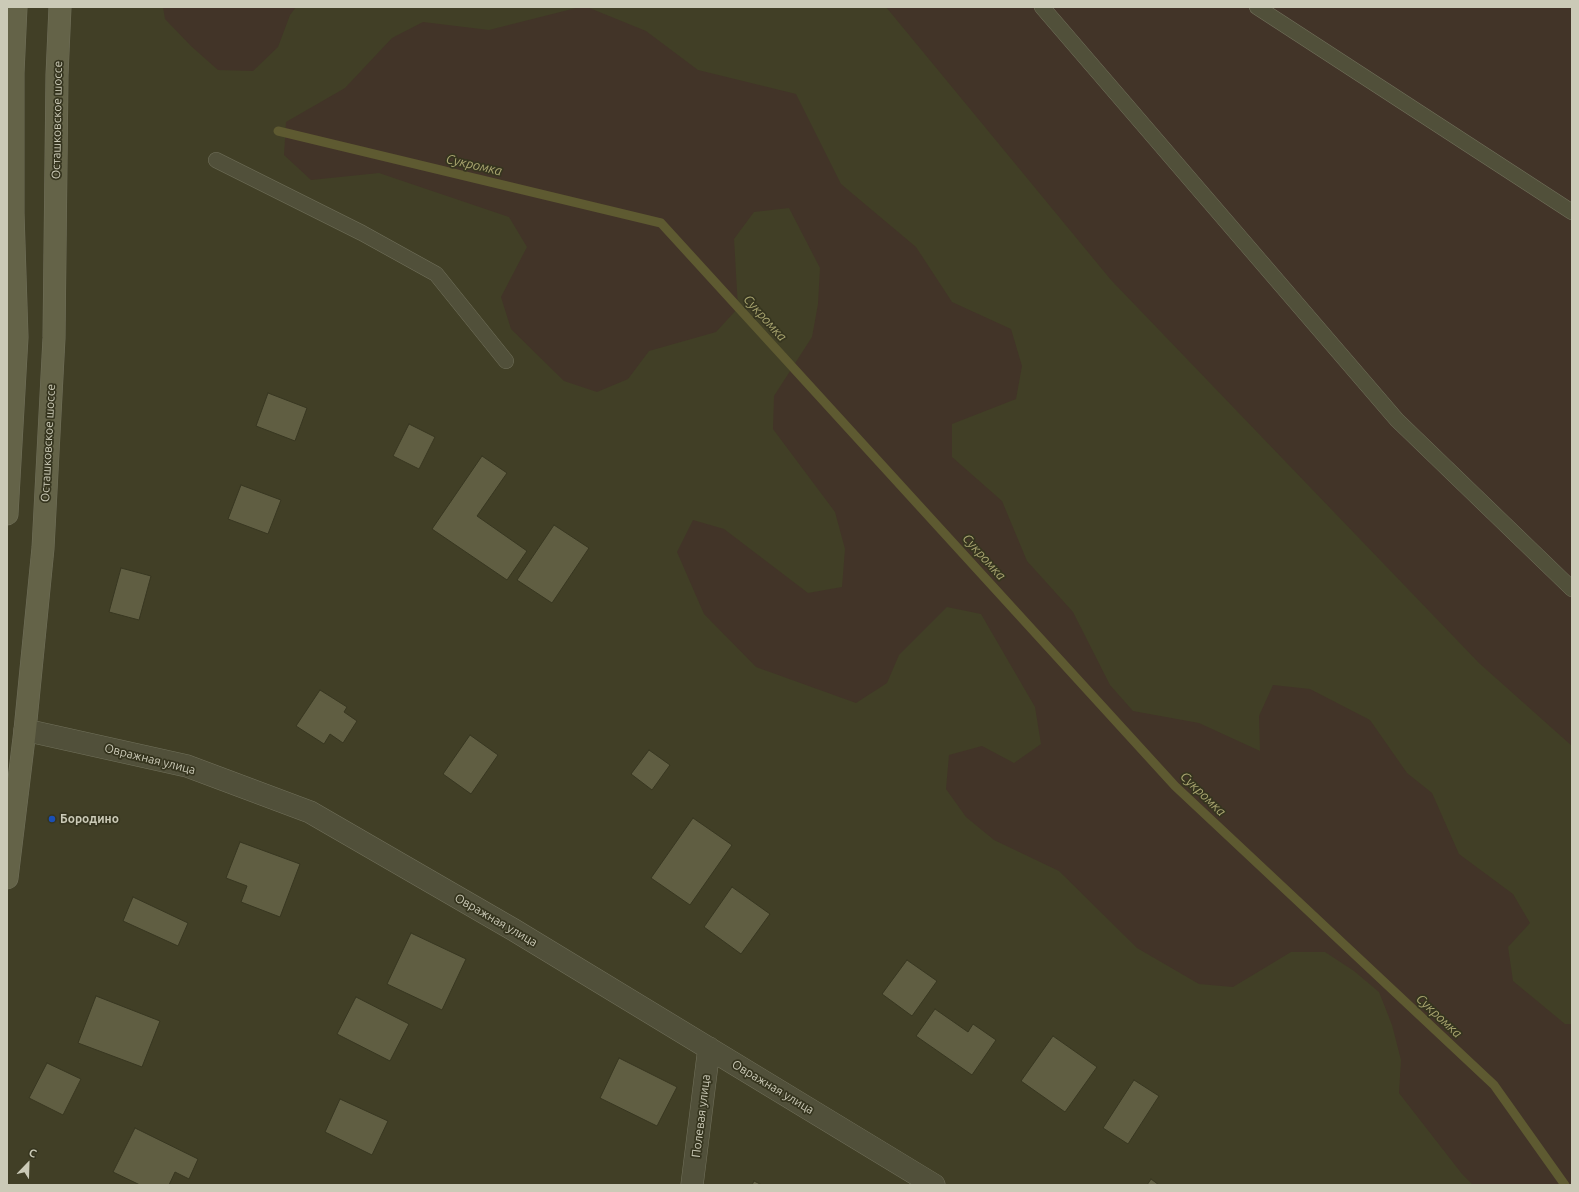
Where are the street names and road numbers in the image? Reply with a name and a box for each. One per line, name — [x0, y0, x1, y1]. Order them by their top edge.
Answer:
street label: Осташковское шоссе — [49, 61, 65, 179]
street label: Осташковское шоссе — [38, 384, 58, 502]
street label: Овражная улица — [103, 741, 197, 777]
street label: Овражная улица — [452, 890, 540, 950]
street label: Овражная улица — [729, 1057, 817, 1117]
street label: Полевая улица — [689, 1074, 713, 1158]

